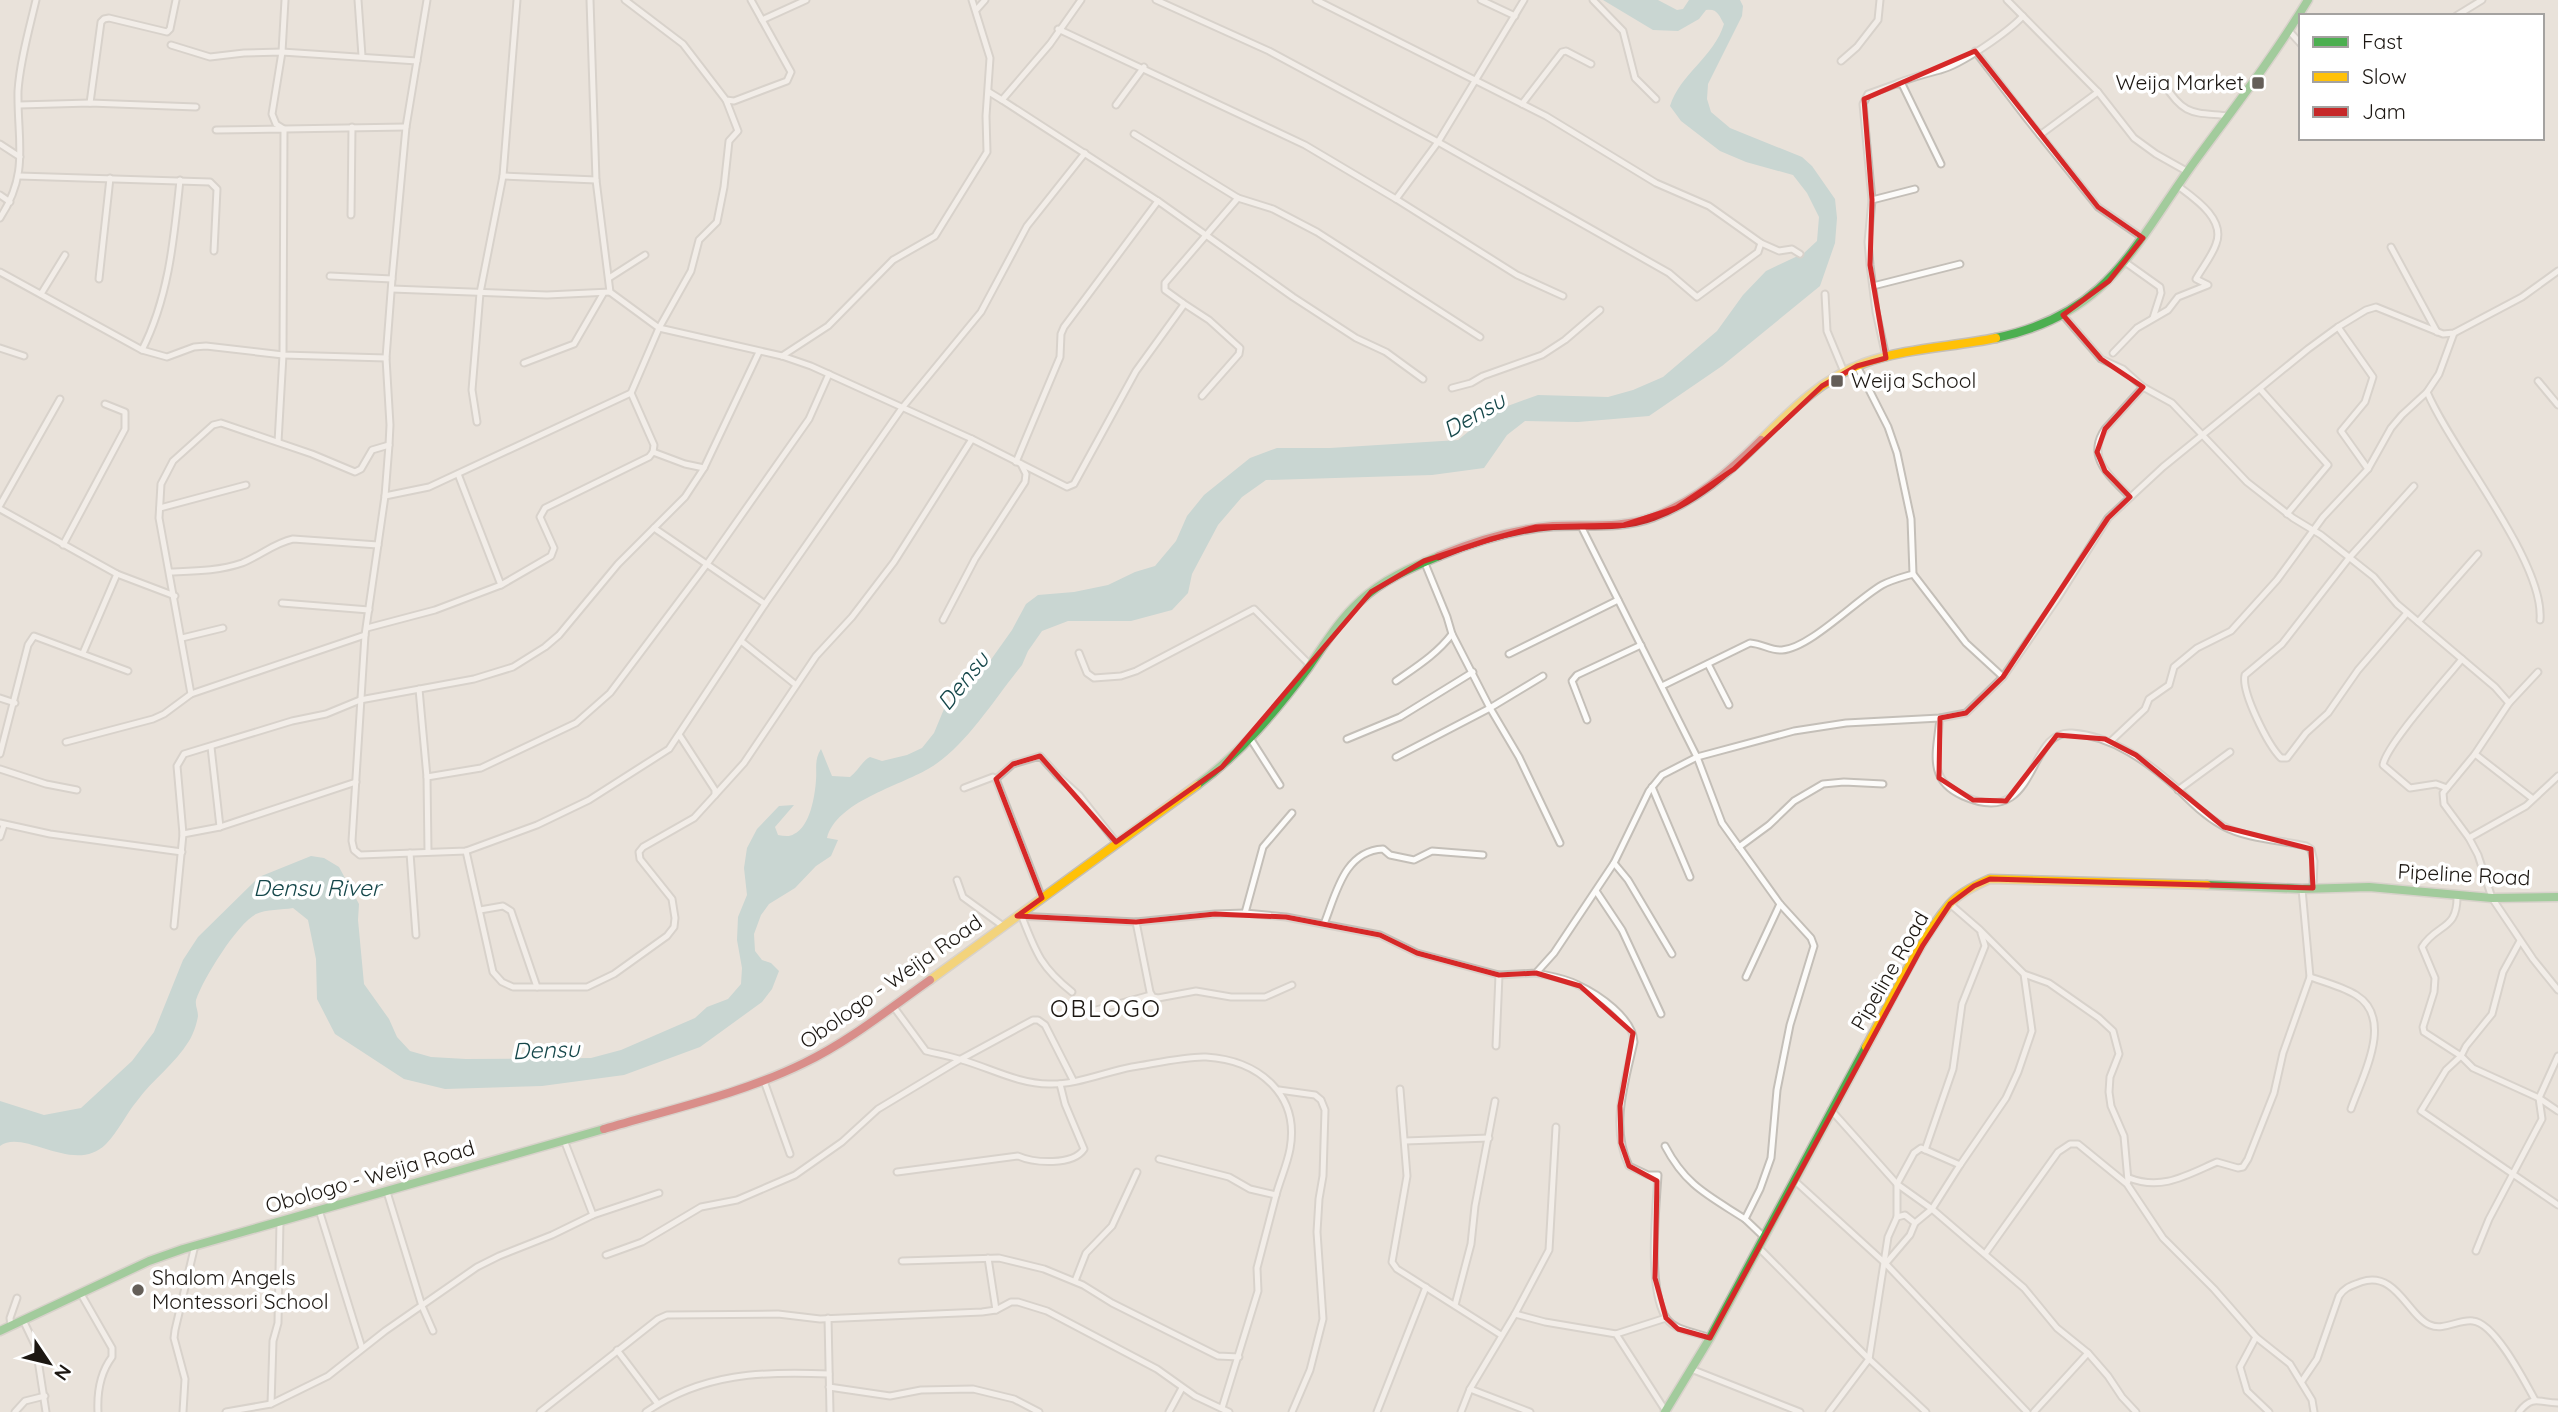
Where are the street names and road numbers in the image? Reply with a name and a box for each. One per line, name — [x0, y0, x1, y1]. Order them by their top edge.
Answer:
street label: Pipeline Road — [2397, 858, 2531, 890]
street label: Pipeline Road — [1845, 907, 1934, 1034]
street label: Obologo - Weija Road — [794, 908, 987, 1054]
street label: Obologo - Weija Road — [262, 1134, 477, 1218]

